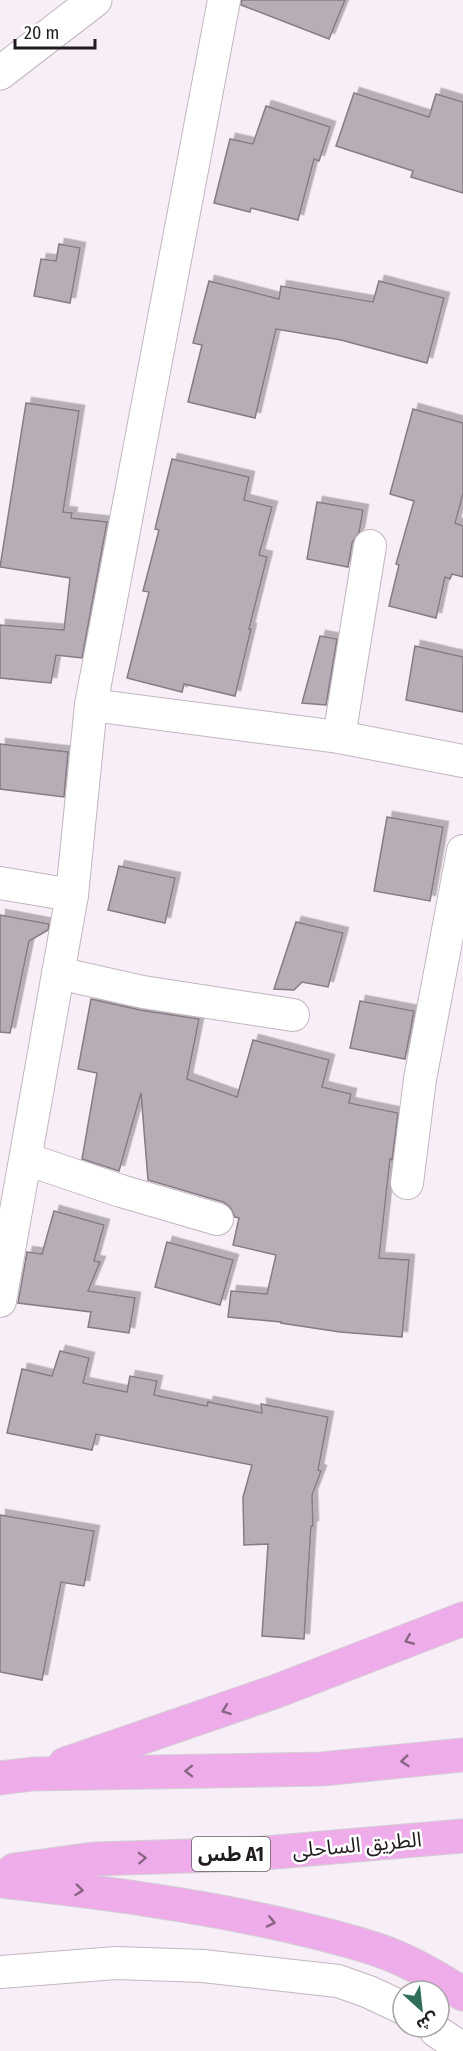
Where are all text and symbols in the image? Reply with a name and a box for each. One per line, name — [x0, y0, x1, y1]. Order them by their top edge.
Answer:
scale bar — [15, 12, 94, 50]
text: 20 m — [24, 22, 59, 44]
one-way arrow — [404, 1633, 415, 1645]
one-way arrow — [222, 1702, 232, 1715]
one-way arrow — [400, 1754, 409, 1767]
one-way arrow — [185, 1765, 194, 1777]
street label: الطريق الساحلى — [291, 1826, 423, 1864]
road number: طس A1 — [192, 1837, 270, 1871]
one-way arrow — [137, 1851, 146, 1864]
one-way arrow — [74, 1883, 84, 1896]
one-way arrow — [266, 1914, 276, 1927]
north arrow — [391, 1979, 451, 2039]
text: ش — [413, 2008, 442, 2035]

